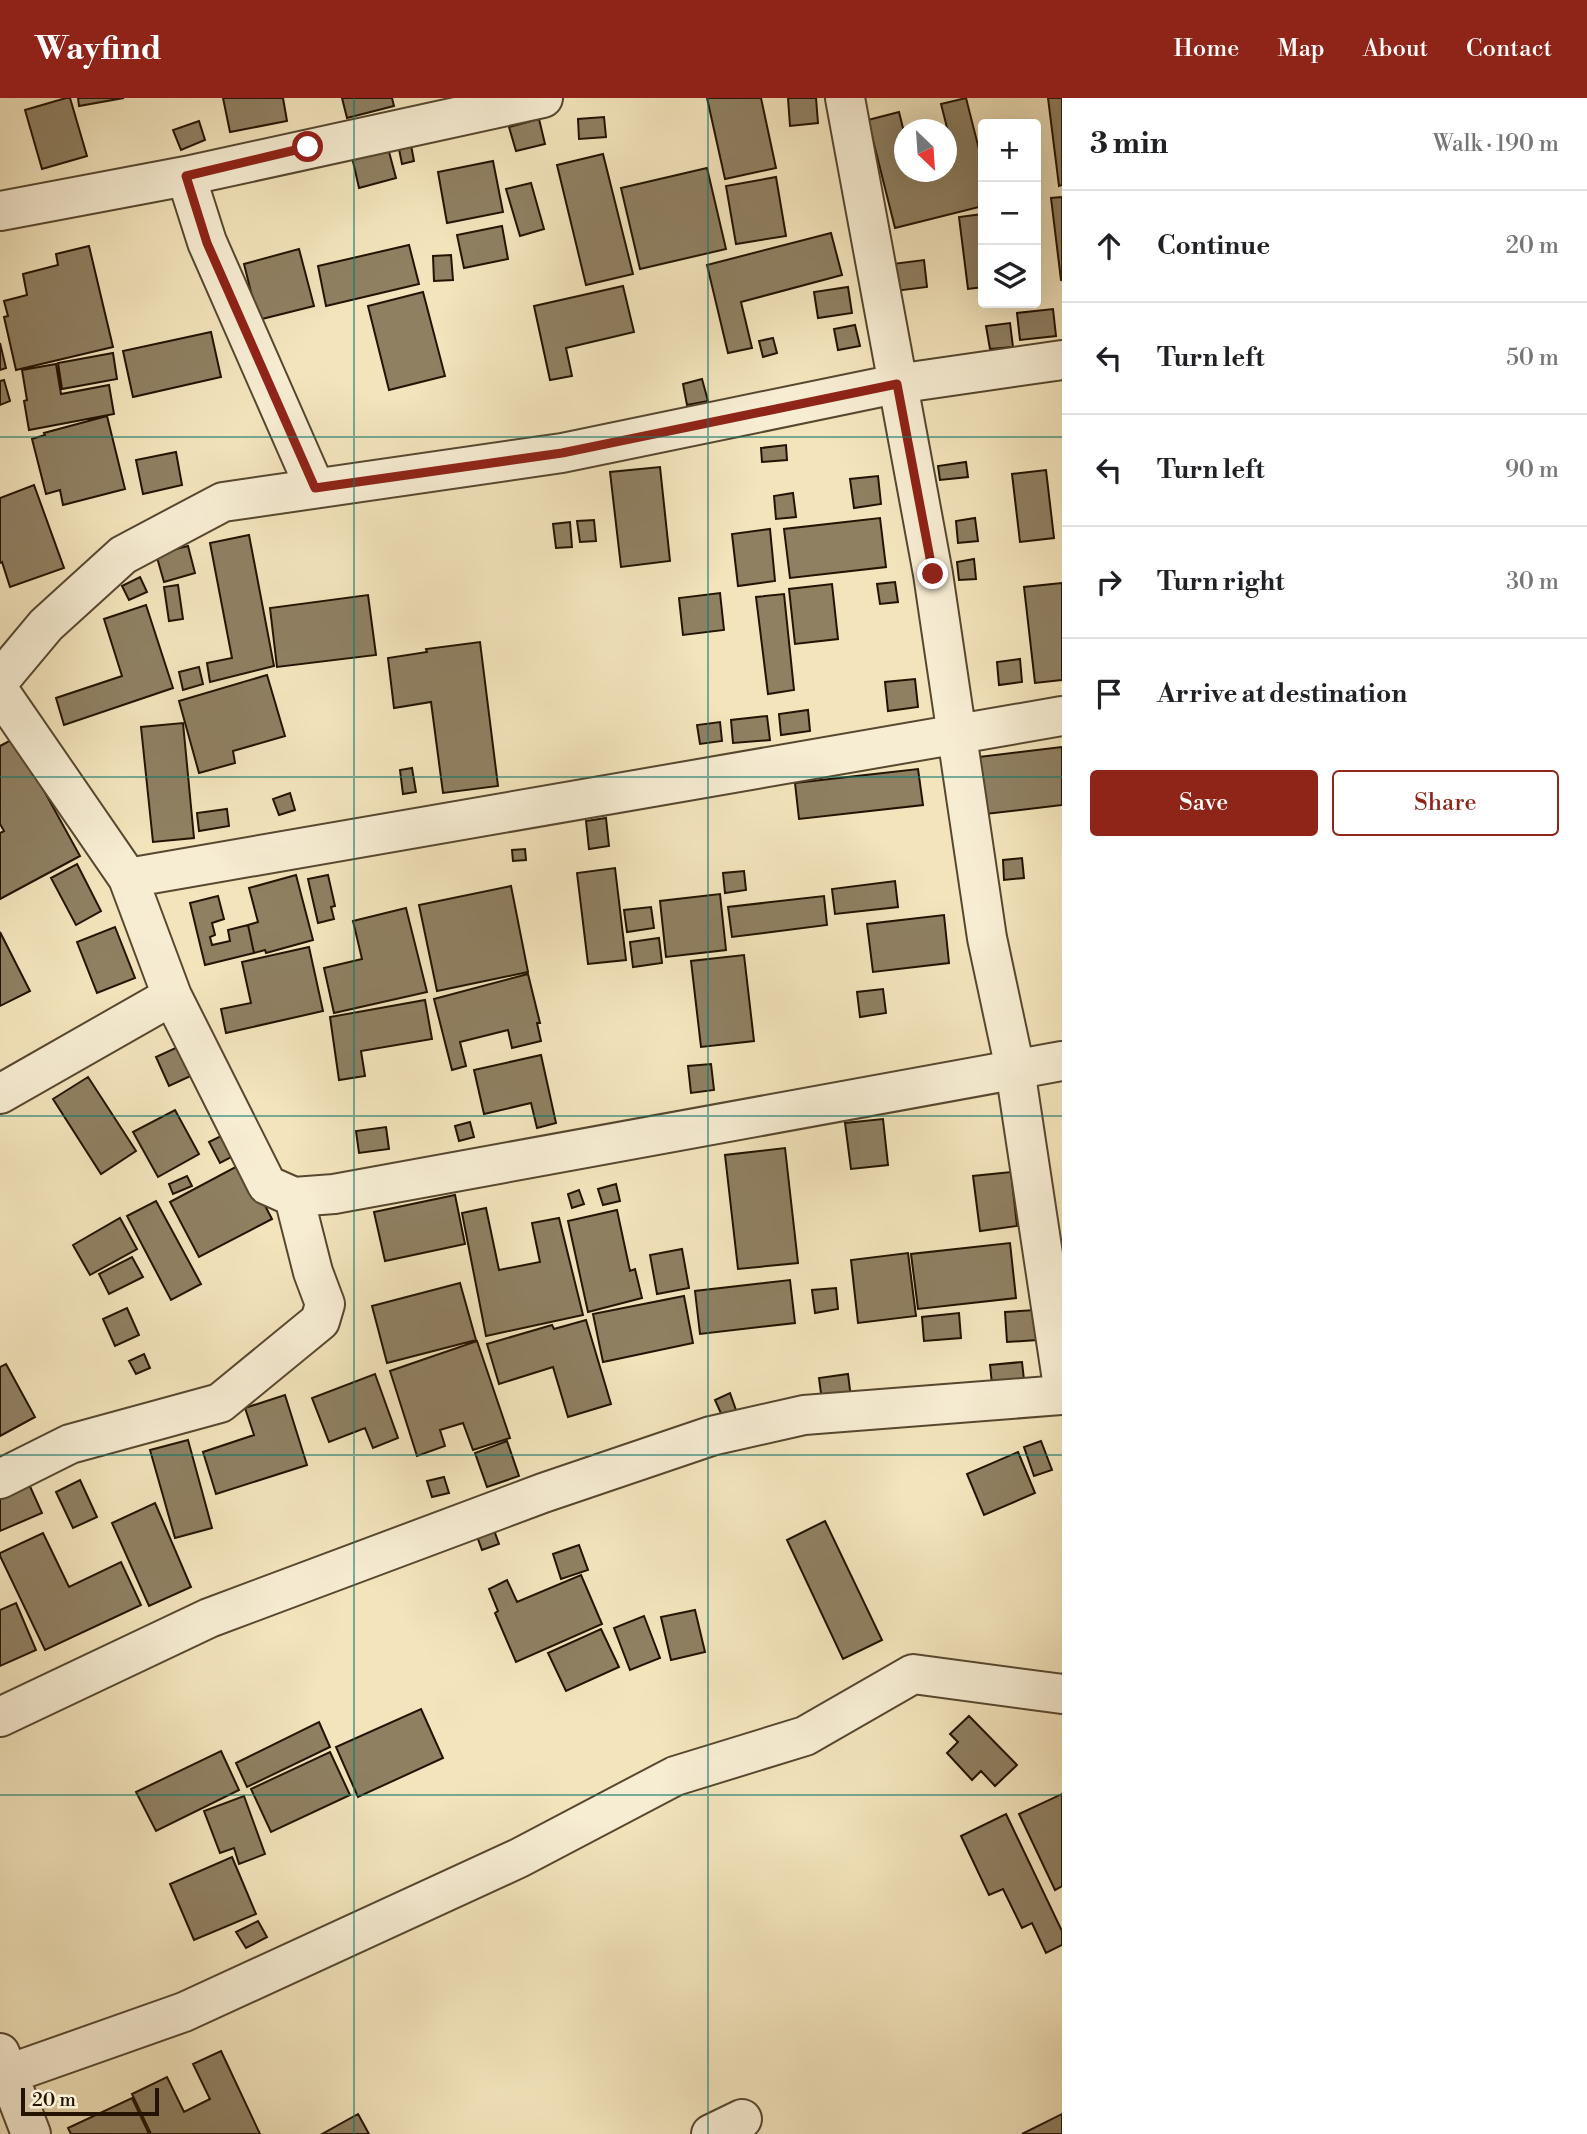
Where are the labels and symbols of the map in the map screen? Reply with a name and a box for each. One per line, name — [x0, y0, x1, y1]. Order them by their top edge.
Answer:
north arrow — [894, 119, 957, 182]
route start — [292, 131, 323, 162]
route end — [917, 558, 948, 589]
scale bar — [21, 2085, 159, 2117]

